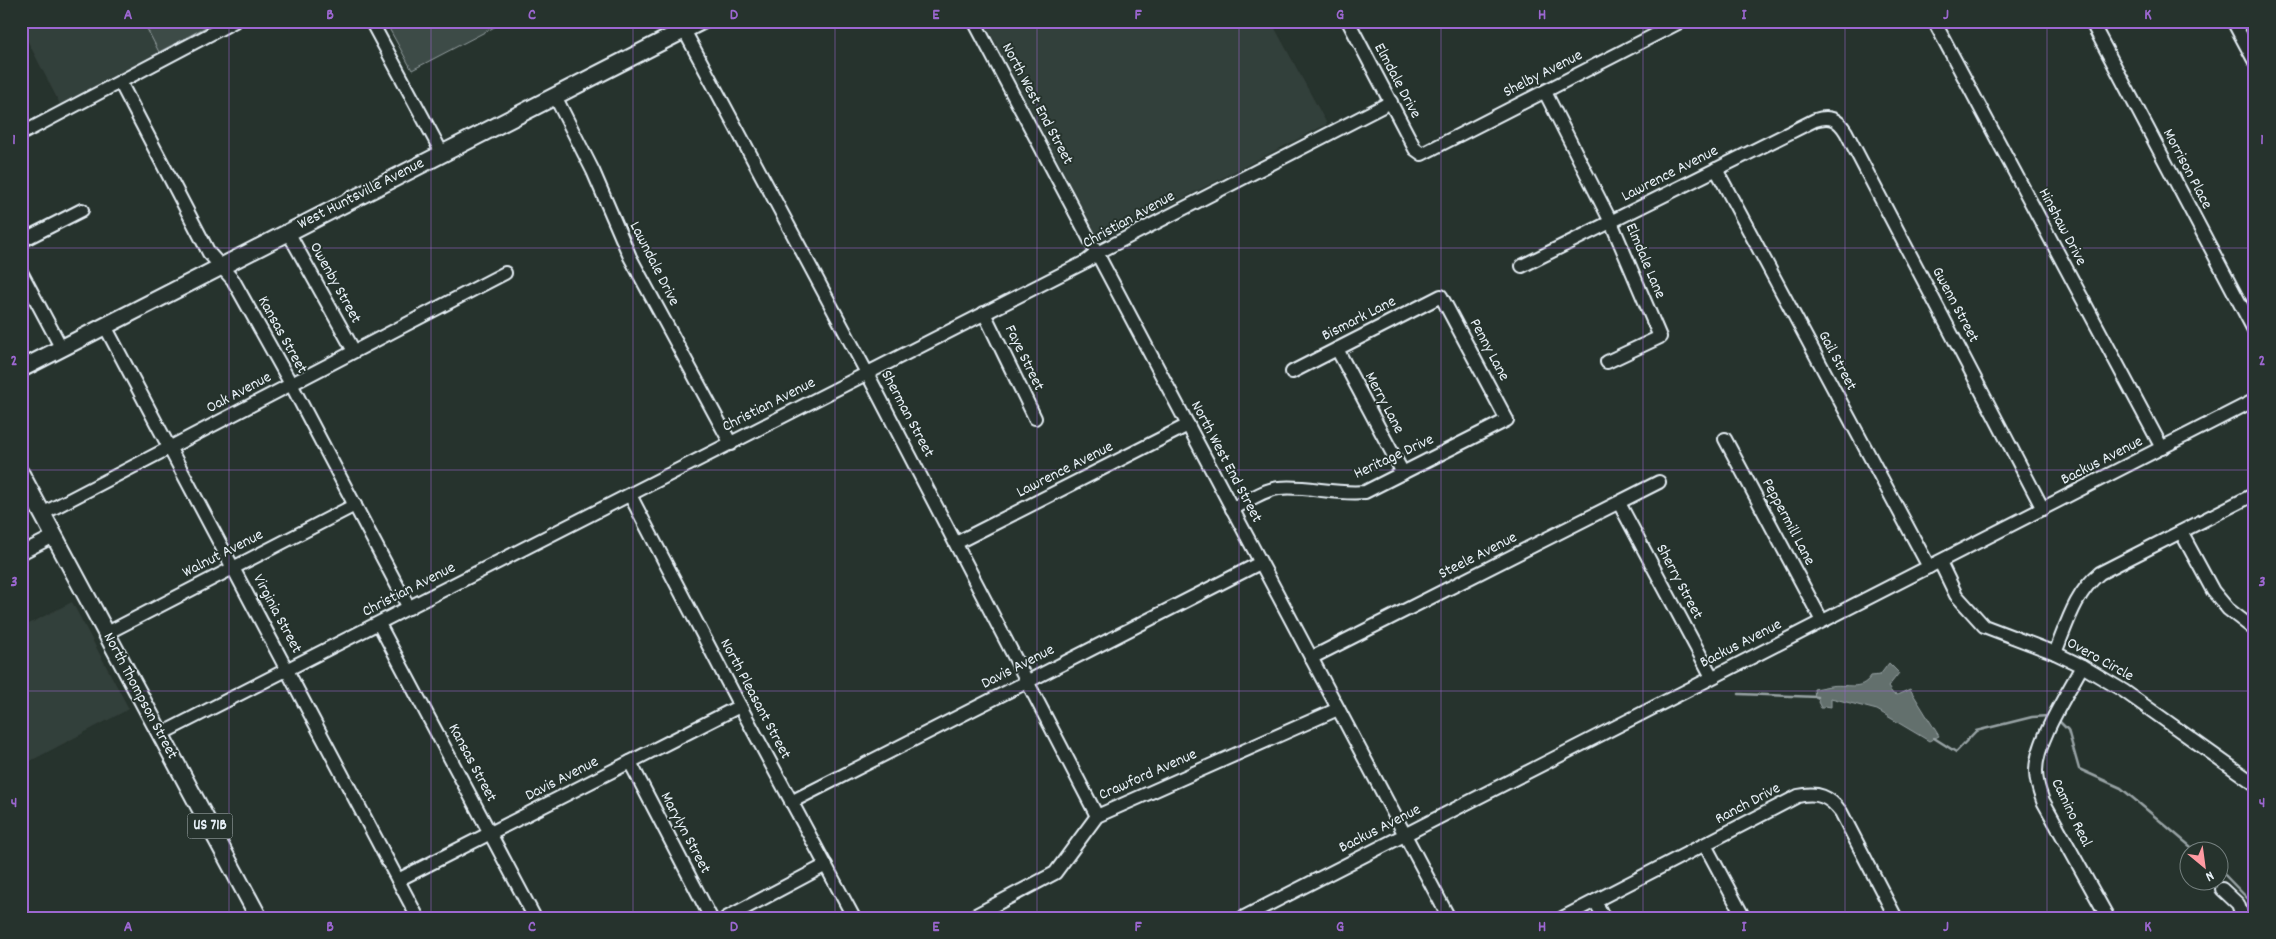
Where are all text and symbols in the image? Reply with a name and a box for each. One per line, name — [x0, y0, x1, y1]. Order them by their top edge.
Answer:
text: A — [124, 4, 133, 27]
text: B — [326, 4, 334, 27]
text: C — [528, 4, 536, 27]
text: D — [730, 4, 739, 27]
text: E — [932, 4, 940, 27]
text: F — [1134, 4, 1142, 27]
text: G — [1336, 4, 1344, 27]
text: H — [1538, 4, 1546, 27]
text: I — [1742, 4, 1748, 27]
text: J — [1943, 4, 1949, 27]
text: K — [2144, 4, 2152, 27]
street label: North West End Street — [995, 39, 1079, 169]
street label: Elmdale Drive — [1367, 39, 1427, 123]
street label: Shelby Avenue — [1499, 44, 1587, 104]
street label: Morrison Place — [2156, 125, 2218, 213]
text: 1 — [12, 129, 16, 152]
text: 1 — [2260, 129, 2264, 152]
street label: Lawrence Avenue — [1618, 140, 1722, 208]
street label: West Huntsville Avenue — [294, 152, 428, 236]
street label: Hinshaw Drive — [2032, 184, 2092, 270]
street label: Christian Avenue — [1079, 185, 1179, 255]
street label: Lawndale Drive — [623, 218, 685, 310]
street label: Elmdale Lane — [1619, 220, 1671, 302]
street label: Owenby Street — [303, 238, 367, 328]
street label: Gwenn Street — [1925, 263, 1985, 347]
street label: Bismark Lane — [1318, 291, 1400, 347]
street label: Kansas Street — [251, 292, 313, 378]
street label: Penny Lane — [1463, 315, 1515, 385]
street label: Faye Street — [998, 321, 1050, 395]
street label: Gail Street — [1812, 327, 1862, 395]
text: 2 — [11, 350, 18, 373]
text: 2 — [2259, 350, 2266, 373]
street label: Oak Avenue — [202, 366, 276, 420]
street label: Sherman Street — [874, 366, 940, 462]
street label: Merry Lane — [1358, 368, 1410, 438]
street label: Christian Avenue — [718, 372, 820, 438]
street label: North West End Street — [1184, 397, 1268, 527]
street label: Heritage Drive — [1350, 428, 1438, 486]
street label: Backus Avenue — [2057, 431, 2147, 491]
street label: Lawrence Avenue — [1013, 436, 1117, 504]
street label: Peppermill Lane — [1755, 474, 1821, 570]
street label: Walnut Avenue — [179, 524, 267, 584]
street label: Steele Avenue — [1435, 526, 1521, 586]
street label: Sherry Street — [1650, 540, 1709, 624]
street label: Christian Avenue — [358, 557, 460, 623]
street label: Virginia Street — [246, 570, 308, 658]
text: 3 — [10, 571, 18, 594]
text: 3 — [2258, 571, 2266, 594]
street label: Backus Avenue — [1696, 614, 1786, 674]
street label: North Thompson Street — [97, 628, 183, 764]
street label: Overo Circle — [2062, 632, 2138, 688]
street label: North Pleasant Street — [713, 635, 797, 763]
street label: Davis Avenue — [977, 639, 1059, 695]
street label: Kansas Street — [442, 720, 502, 806]
street label: Crawford Avenue — [1095, 743, 1201, 807]
street label: Davis Avenue — [521, 751, 603, 807]
street label: Camino Real — [2045, 775, 2098, 851]
street label: Ranch Drive — [1711, 777, 1785, 831]
street label: Marylyn Street — [654, 788, 716, 878]
text: 4 — [11, 792, 17, 815]
text: 4 — [2259, 792, 2265, 815]
street label: Backus Avenue — [1335, 799, 1425, 859]
road number: US 71B — [188, 814, 232, 838]
north arrow — [2178, 842, 2228, 892]
text: N — [2201, 865, 2217, 886]
text: A — [124, 916, 133, 939]
text: B — [326, 916, 334, 939]
text: C — [528, 916, 536, 939]
text: D — [730, 916, 739, 939]
text: E — [932, 916, 940, 939]
text: F — [1134, 916, 1142, 939]
text: G — [1336, 916, 1344, 939]
text: H — [1538, 916, 1546, 939]
text: I — [1742, 916, 1748, 939]
text: J — [1943, 916, 1949, 939]
text: K — [2144, 916, 2152, 939]

